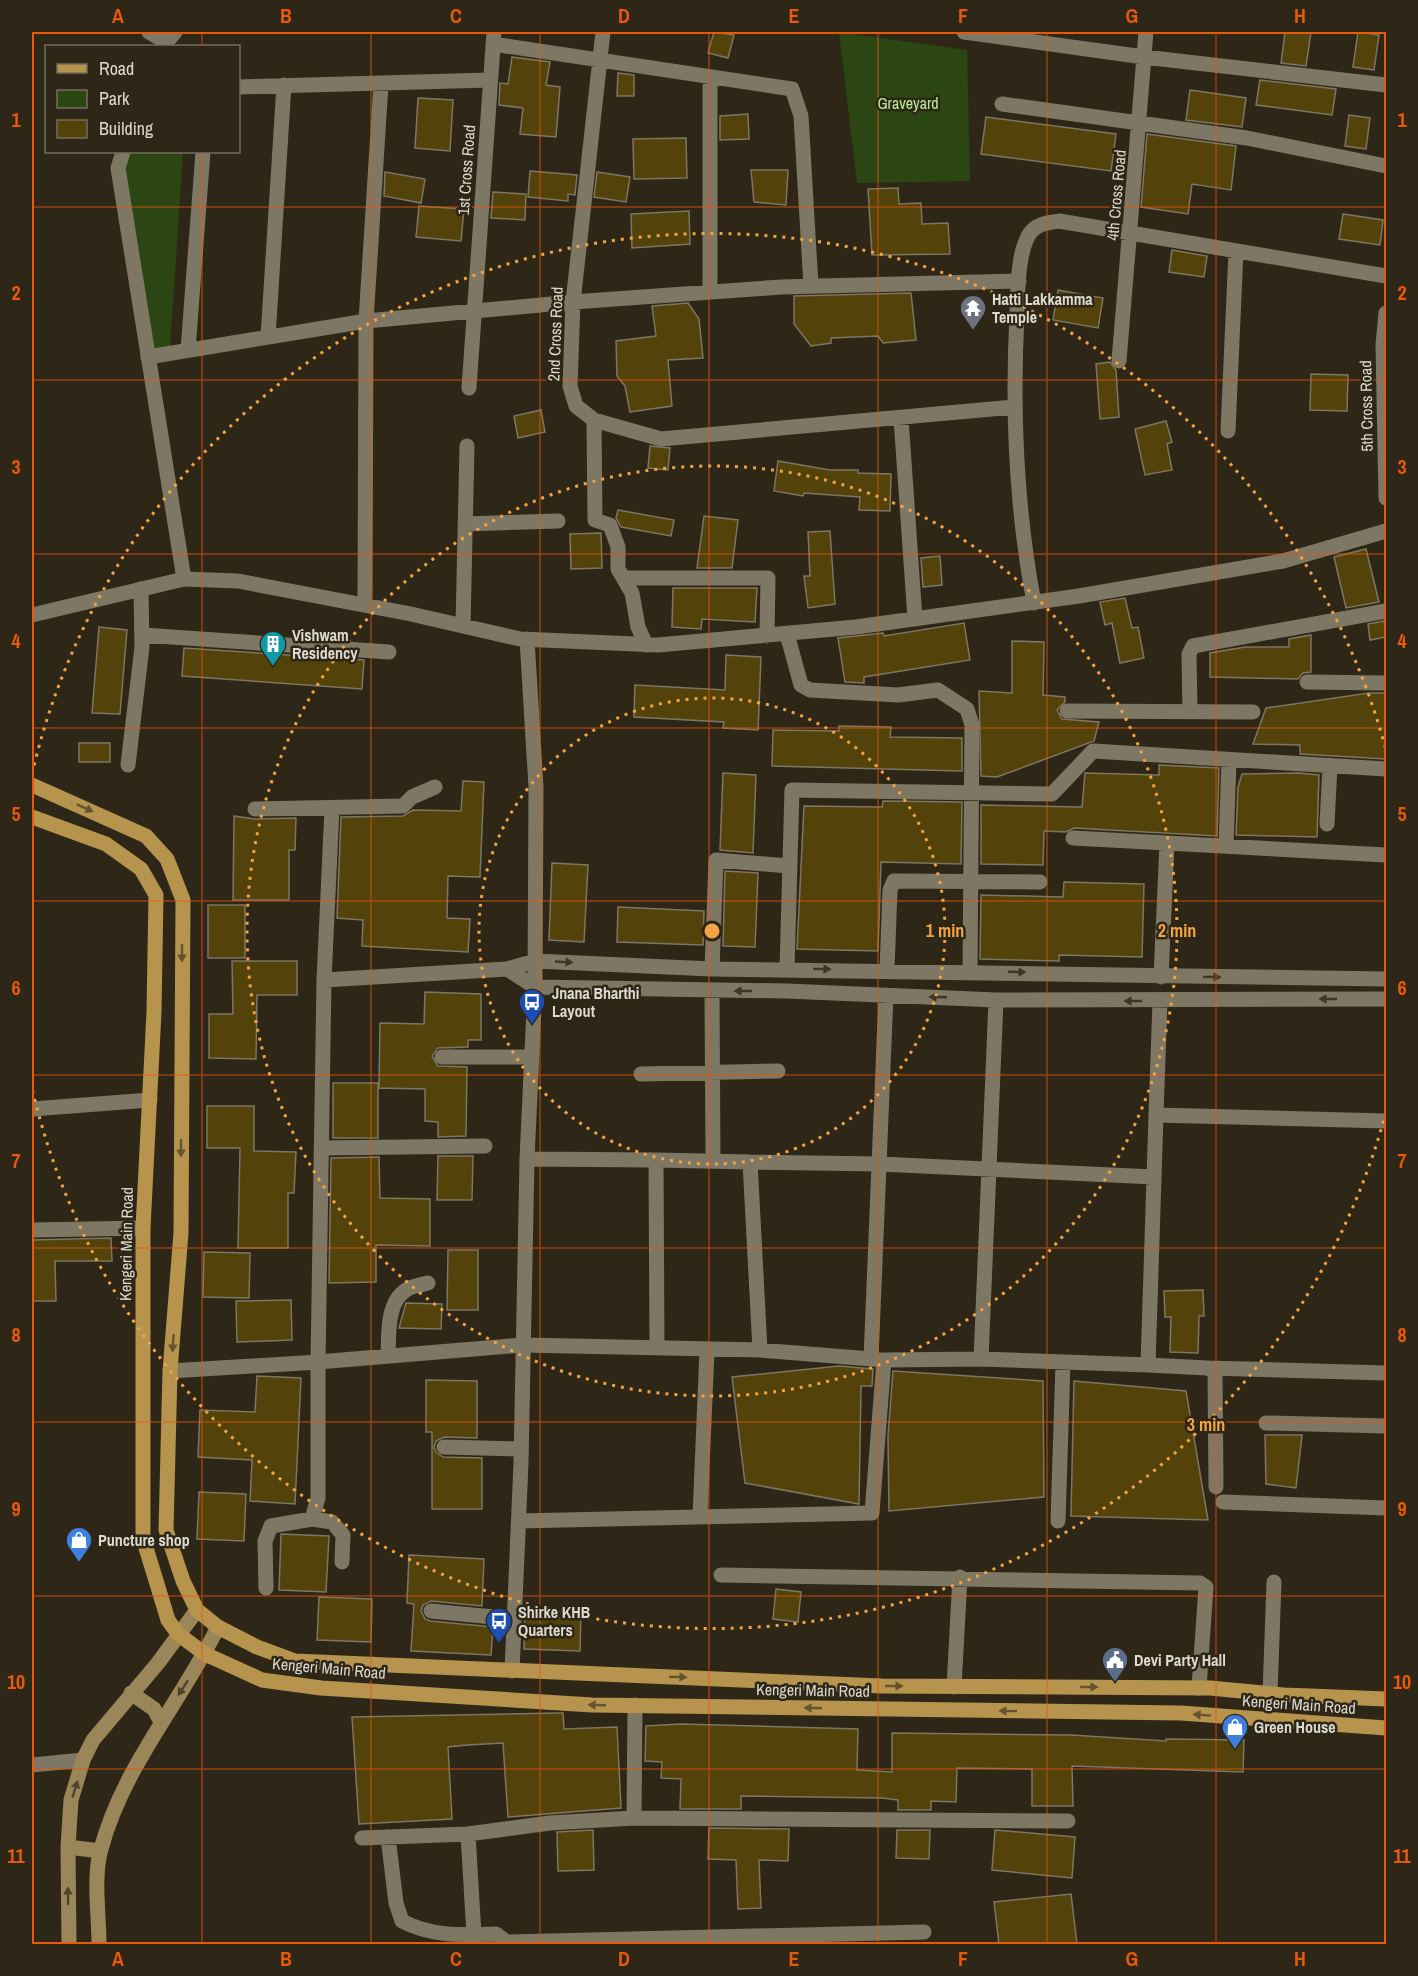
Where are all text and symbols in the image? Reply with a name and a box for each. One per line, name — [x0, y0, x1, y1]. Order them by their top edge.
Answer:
text: A — [112, 2, 124, 29]
text: B — [280, 2, 292, 29]
text: C — [450, 2, 462, 29]
text: D — [618, 2, 630, 29]
text: E — [789, 2, 800, 29]
text: F — [958, 2, 968, 29]
text: G — [1126, 2, 1138, 29]
text: H — [1294, 2, 1306, 29]
legend — [45, 45, 240, 153]
text: Road — [99, 56, 134, 81]
text: Park — [99, 86, 130, 111]
park label: Graveyard — [877, 92, 939, 114]
text: 1 — [11, 106, 21, 133]
text: 1 — [1397, 106, 1407, 133]
text: Building — [99, 116, 154, 141]
street label: 1st Cross Road — [452, 124, 480, 216]
street label: 4th Cross Road — [1101, 149, 1131, 241]
text: 2 — [11, 279, 21, 306]
text: 2 — [1397, 279, 1407, 306]
street label: 2nd Cross Road — [542, 286, 568, 382]
place label: Hatti Lakkamma Temple — [992, 288, 1093, 328]
temple icon: Hatti Lakkamma Temple — [958, 293, 988, 331]
street label: 5th Cross Road — [1354, 360, 1378, 452]
text: 3 — [11, 453, 21, 480]
text: 3 — [1397, 453, 1407, 480]
place label: Vishwam Residency — [292, 624, 358, 664]
text: 4 — [11, 627, 21, 654]
text: 4 — [1397, 627, 1407, 654]
building icon: Vishwam Residency — [258, 629, 288, 667]
text: 5 — [11, 800, 21, 827]
text: 5 — [1397, 800, 1407, 827]
one-way arrow — [76, 804, 94, 814]
text: 1 min — [926, 918, 964, 943]
text: 2 min — [1158, 918, 1196, 943]
centre of rings — [702, 921, 722, 941]
one-way arrow — [177, 944, 187, 963]
one-way arrow — [554, 957, 573, 966]
one-way arrow — [812, 964, 831, 974]
one-way arrow — [1007, 968, 1026, 977]
one-way arrow — [1202, 973, 1221, 982]
text: 6 — [11, 974, 21, 1001]
text: 6 — [1397, 974, 1407, 1001]
place label: Jnana Bharthi Layout — [552, 982, 640, 1022]
one-way arrow — [734, 986, 753, 996]
bus stop icon: Jnana Bharthi Layout — [517, 987, 547, 1025]
one-way arrow — [929, 993, 948, 1002]
one-way arrow — [1319, 994, 1338, 1004]
one-way arrow — [1124, 996, 1143, 1006]
one-way arrow — [176, 1139, 186, 1158]
text: 7 — [11, 1147, 21, 1174]
text: 7 — [1397, 1147, 1407, 1174]
street label: Kengeri Main Road — [114, 1187, 138, 1301]
text: 8 — [11, 1321, 21, 1348]
text: 8 — [1397, 1321, 1407, 1348]
one-way arrow — [168, 1333, 177, 1352]
text: 3 min — [1187, 1412, 1225, 1437]
text: 9 — [11, 1495, 21, 1522]
text: 9 — [1397, 1495, 1407, 1522]
shop icon: Puncture shop — [64, 1525, 94, 1563]
place label: Puncture shop — [98, 1529, 190, 1551]
place label: Shirke KHB Quarters — [518, 1601, 590, 1641]
bus stop icon: Shirke KHB Quarters — [484, 1606, 514, 1644]
public building icon: Devi Party Hall — [1100, 1645, 1130, 1683]
place label: Devi Party Hall — [1134, 1649, 1226, 1671]
street label: Kengeri Main Road — [271, 1652, 387, 1684]
text: 10 — [7, 1668, 25, 1695]
text: 10 — [1393, 1668, 1411, 1695]
one-way arrow — [669, 1673, 688, 1682]
street label: Kengeri Main Road — [756, 1678, 870, 1702]
one-way arrow — [178, 1680, 189, 1696]
one-way arrow — [885, 1681, 904, 1691]
one-way arrow — [1080, 1683, 1099, 1692]
street label: Kengeri Main Road — [1241, 1689, 1357, 1719]
one-way arrow — [587, 1700, 606, 1709]
one-way arrow — [803, 1703, 822, 1713]
one-way arrow — [998, 1706, 1017, 1716]
one-way arrow — [1193, 1710, 1212, 1720]
shop icon: Green House — [1220, 1712, 1250, 1750]
place label: Green House — [1254, 1716, 1336, 1738]
one-way arrow — [71, 1780, 80, 1798]
text: 11 — [7, 1842, 26, 1869]
text: 11 — [1393, 1842, 1412, 1869]
one-way arrow — [63, 1886, 73, 1905]
text: A — [112, 1945, 124, 1972]
text: B — [280, 1945, 292, 1972]
text: C — [450, 1945, 462, 1972]
text: D — [618, 1945, 630, 1972]
text: E — [789, 1945, 800, 1972]
text: F — [958, 1945, 968, 1972]
text: G — [1126, 1945, 1138, 1972]
text: H — [1294, 1945, 1306, 1972]

